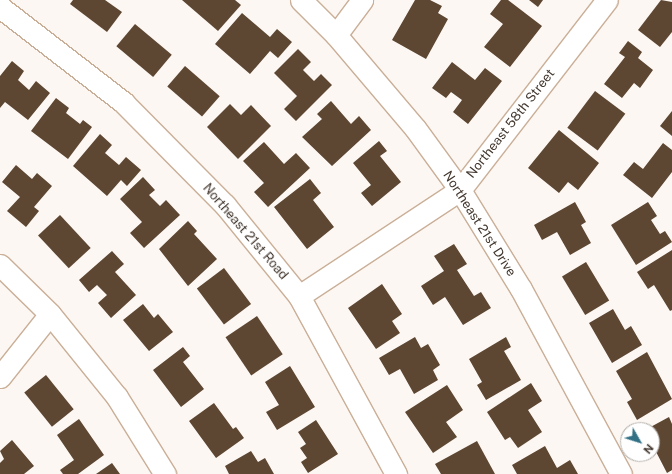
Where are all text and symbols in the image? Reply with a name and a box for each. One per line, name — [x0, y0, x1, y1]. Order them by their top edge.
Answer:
street label: Northeast 58th Street — [464, 66, 558, 182]
street label: Northeast 21st Drive — [439, 168, 519, 280]
street label: Northeast 21st Road — [199, 181, 291, 283]
north arrow — [620, 422, 660, 462]
text: N — [641, 442, 656, 456]

